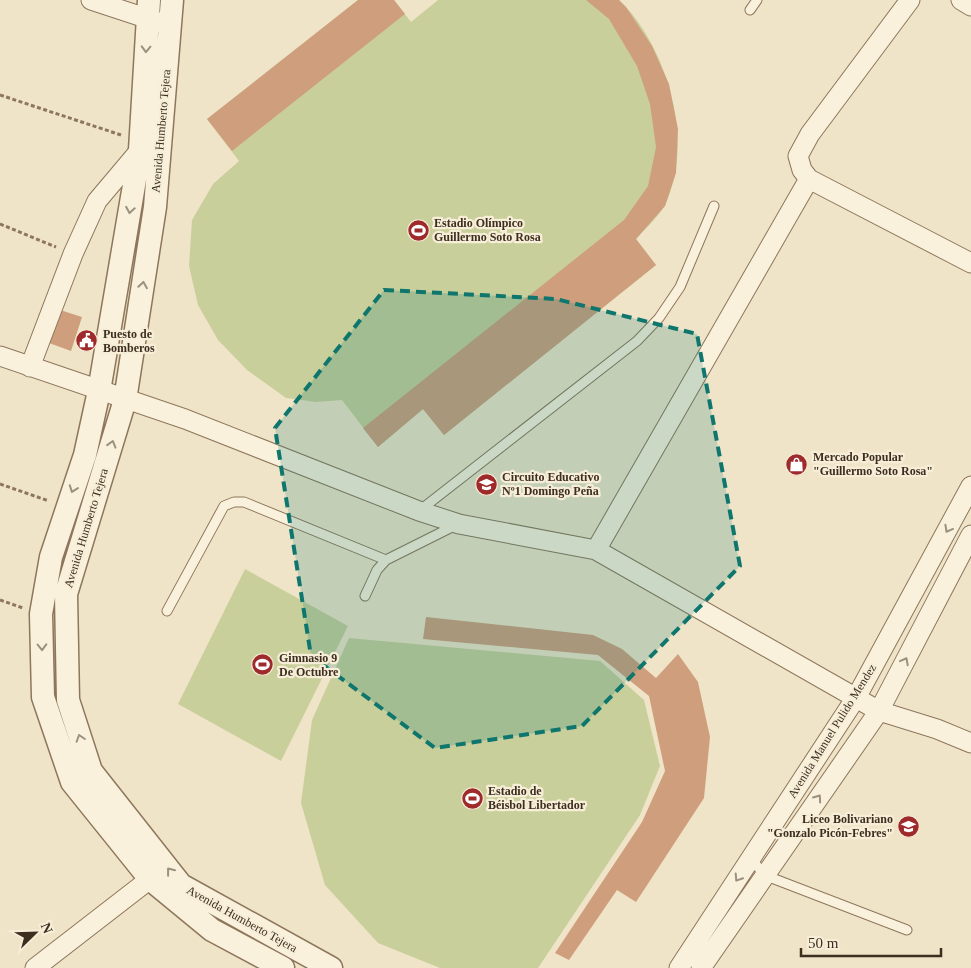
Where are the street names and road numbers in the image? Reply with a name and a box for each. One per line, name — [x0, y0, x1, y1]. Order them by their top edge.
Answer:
street label: Avenida Humberto Tejera — [149, 68, 173, 193]
street label: Avenida Humberto Tejera — [61, 466, 111, 589]
street label: Avenida Manuel Pulido Mendez — [785, 661, 879, 801]
street label: Avenida Humberto Tejera — [184, 883, 300, 956]

